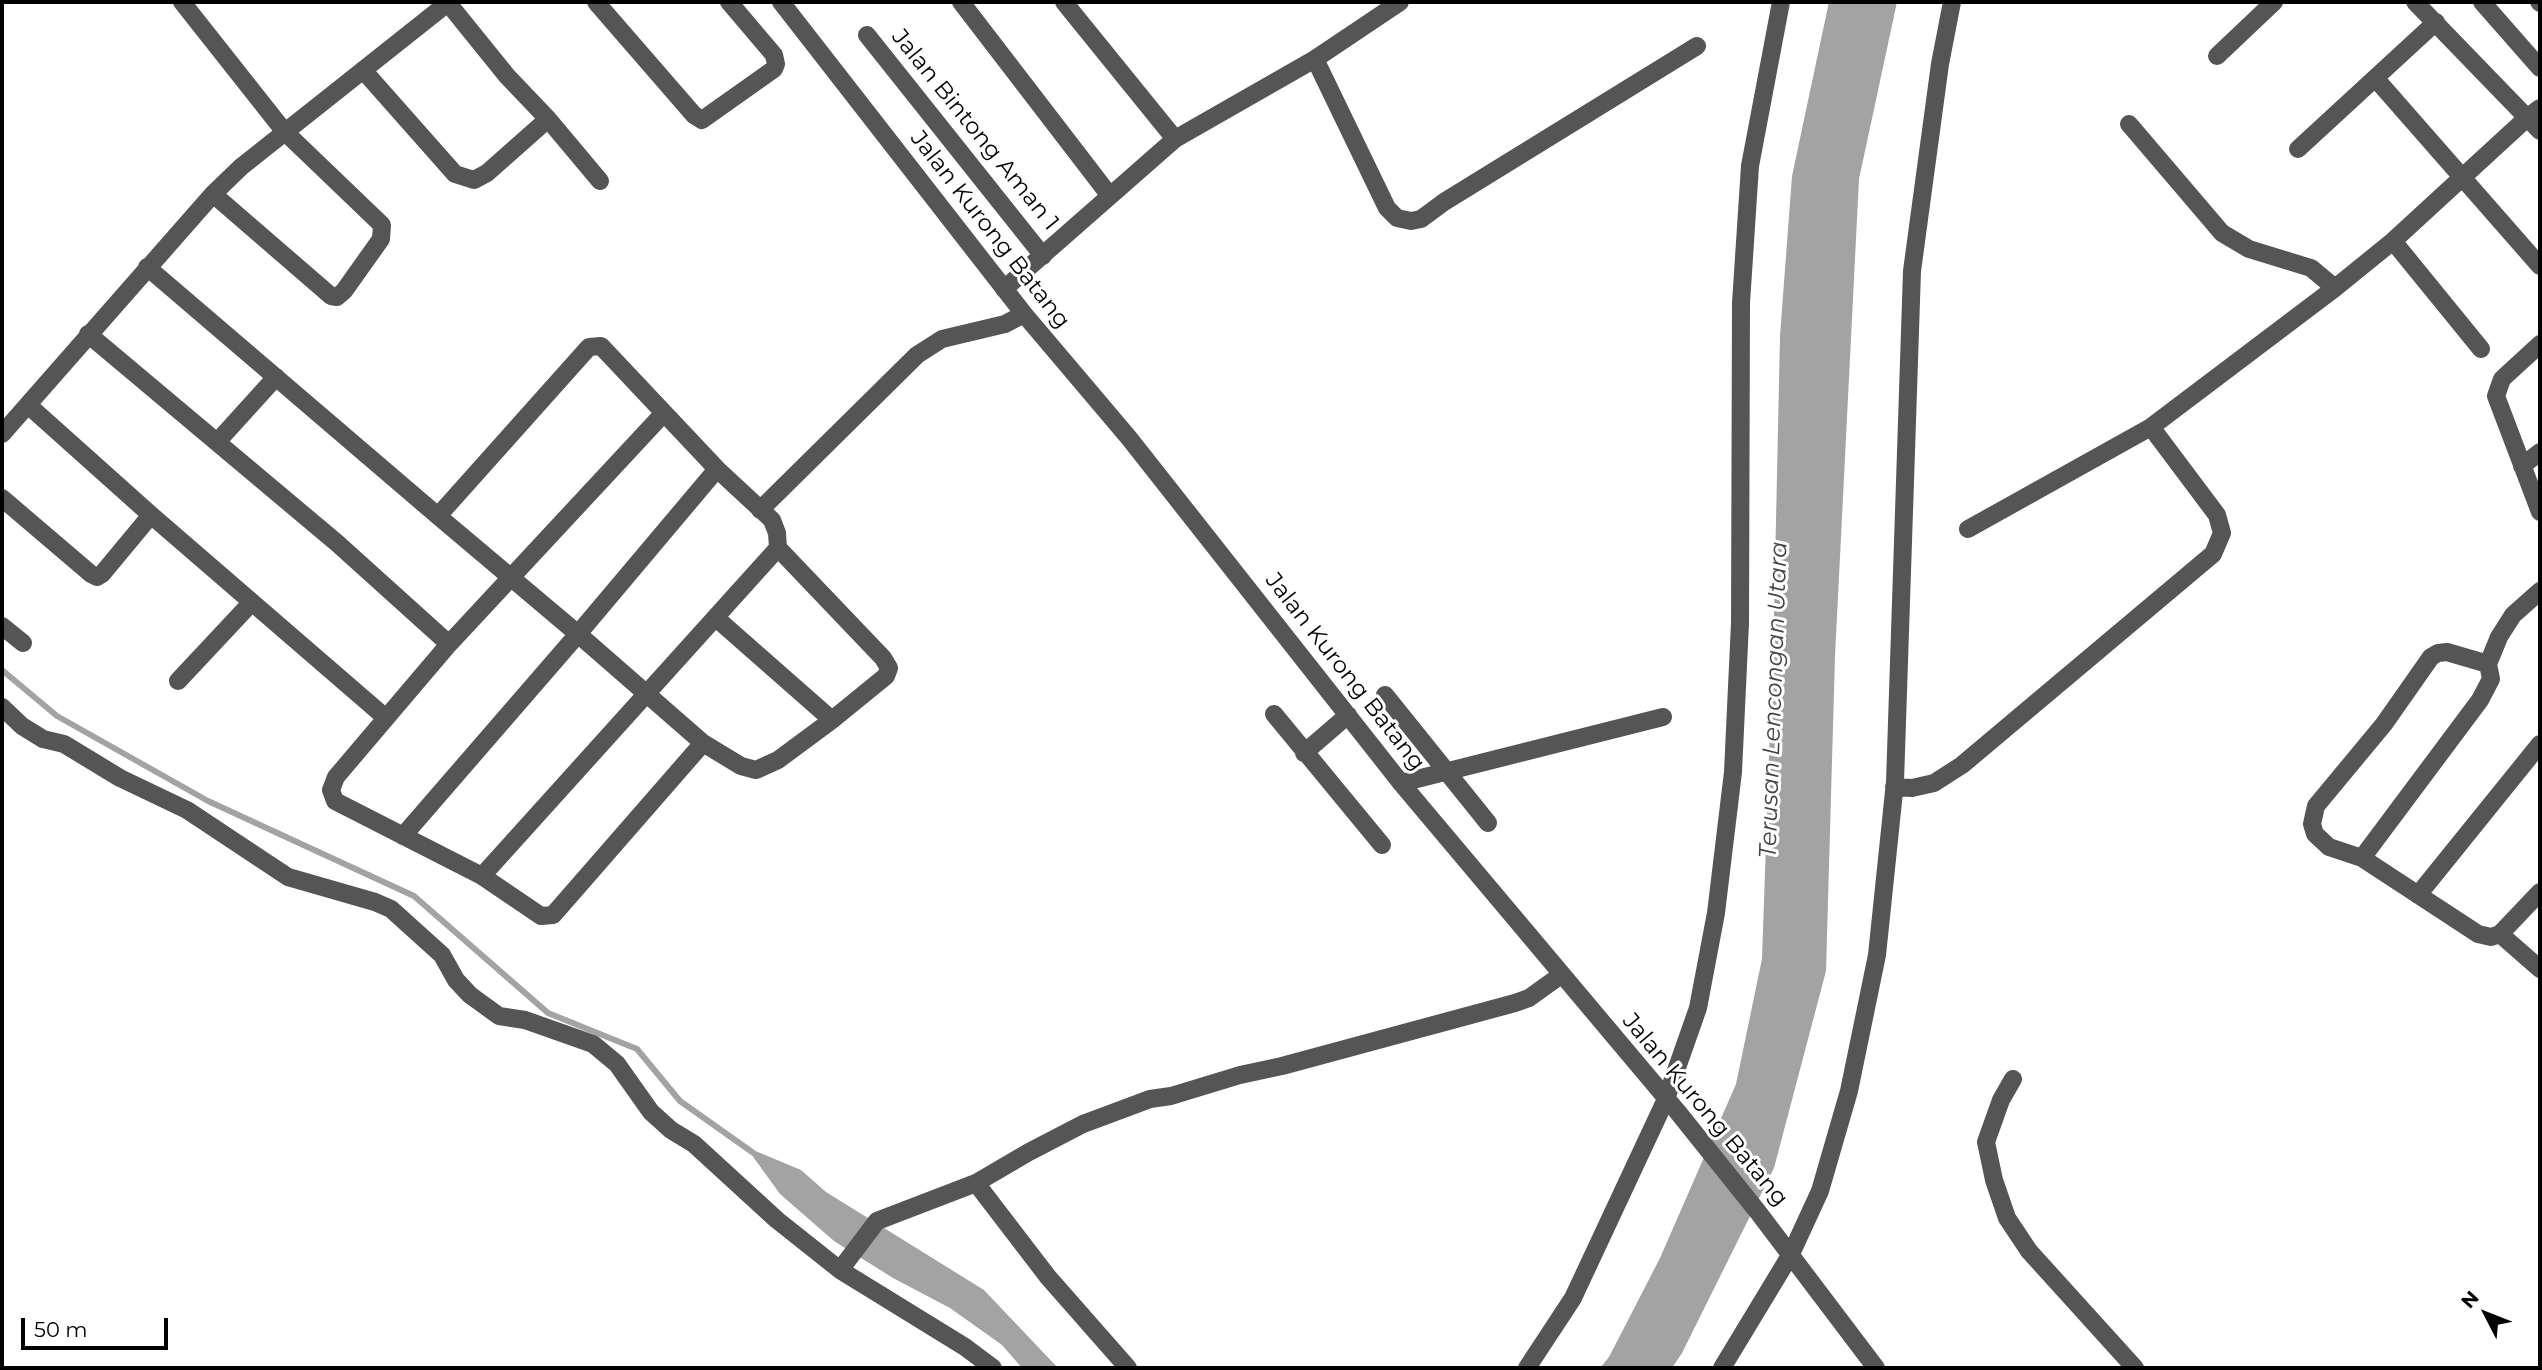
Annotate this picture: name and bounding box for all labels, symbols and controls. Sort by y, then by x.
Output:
street label: Jalan Bintong Aman 1 [885,24,1065,236]
street label: Jalan Kurong Batang [904,126,1076,334]
water label: Terusan Lencongan Utara [1754,541,1794,859]
street label: Jalan Kurong Batang [1259,568,1431,776]
street label: Jalan Kurong Batang [1616,1008,1794,1212]
north arrow [2451,1279,2521,1349]
text: N [2456,1286,2484,1313]
scale bar [24,1304,172,1348]
text: 50 m [34,1317,88,1342]

